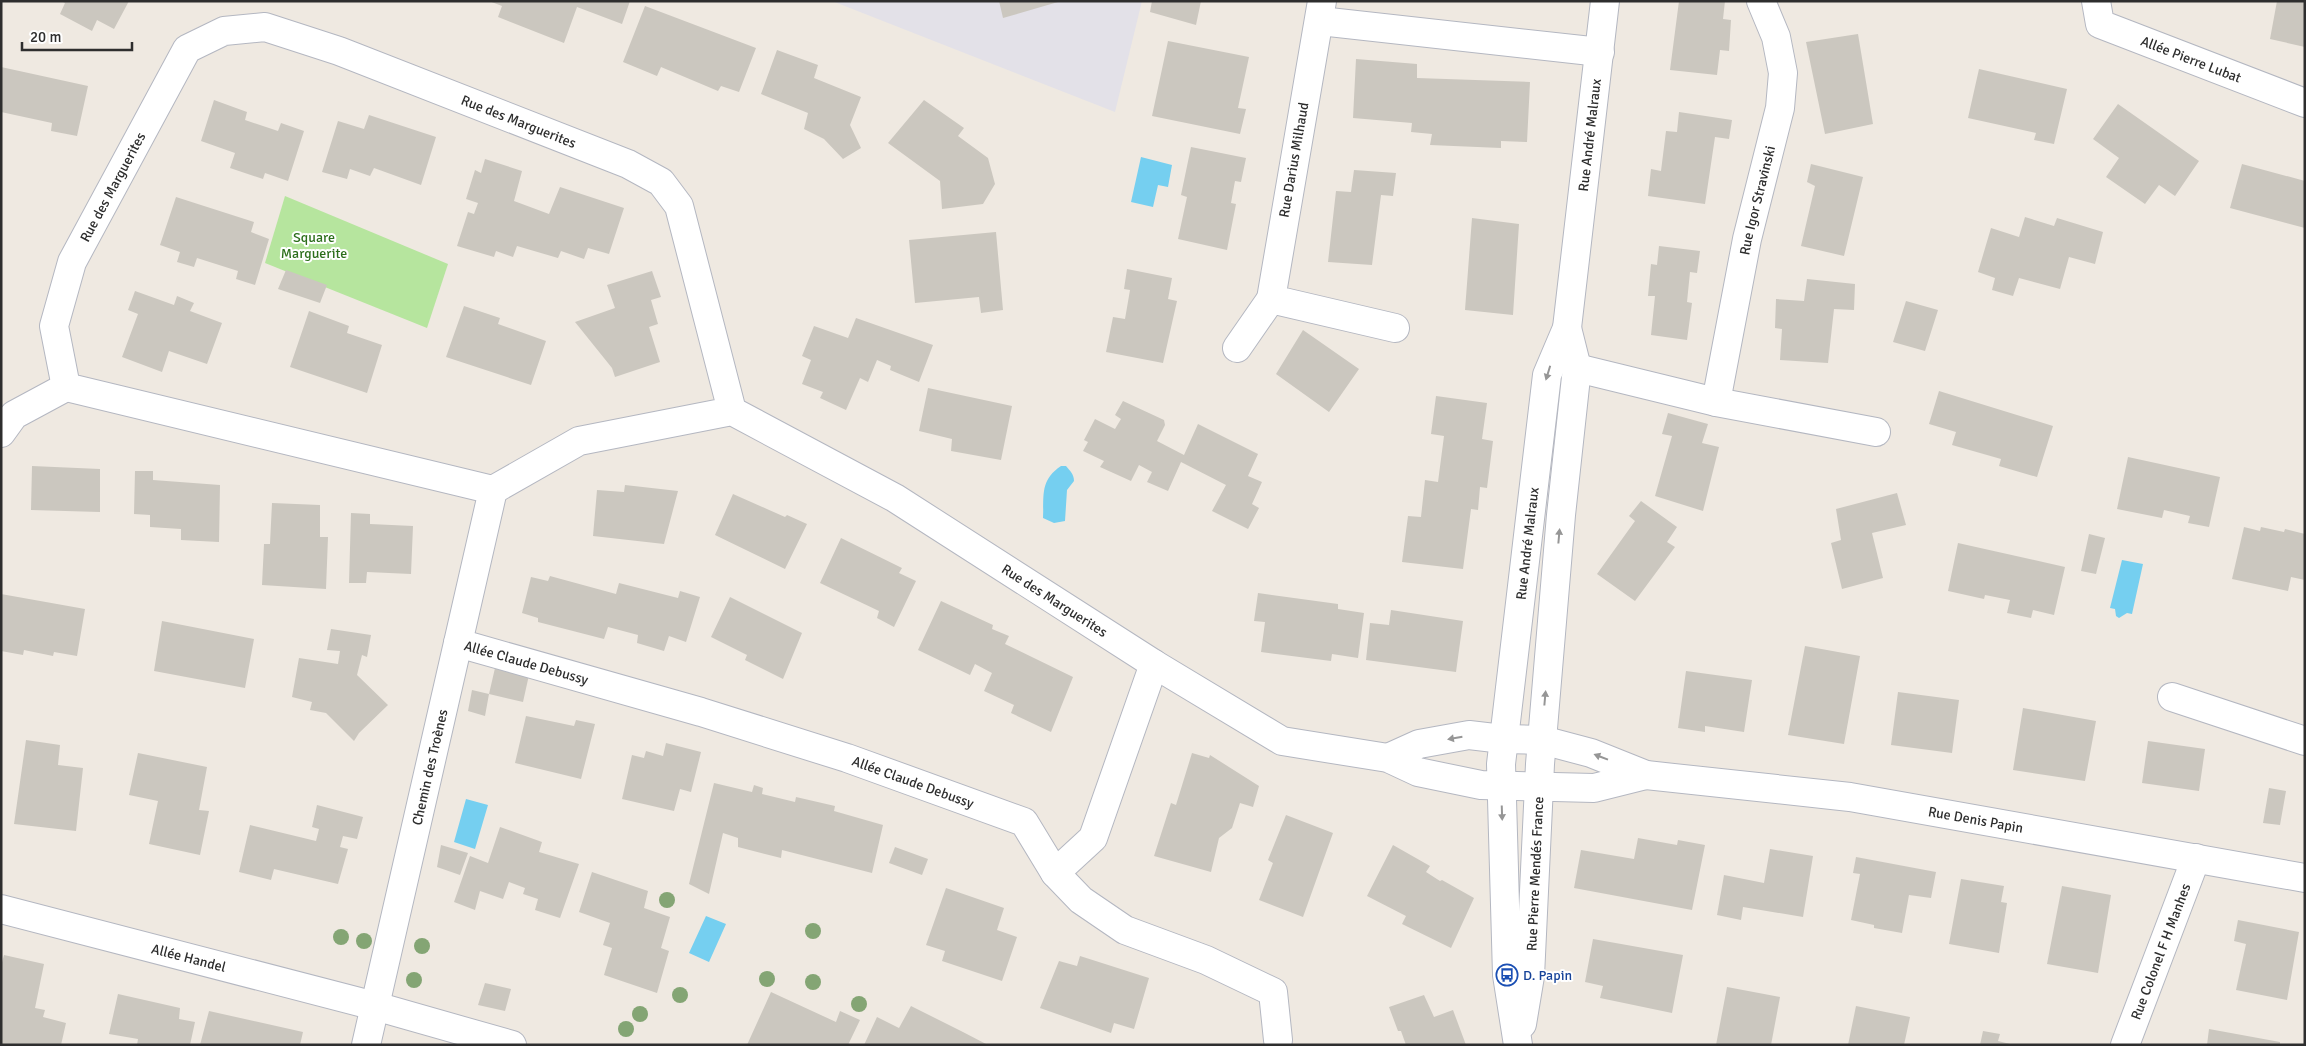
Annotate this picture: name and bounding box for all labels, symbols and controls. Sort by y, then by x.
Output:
scale bar [22,20,132,52]
text: 20 m [30,28,61,46]
street label: Allée Pierre Lubat [2138,32,2244,86]
street label: Rue André Malraux [1574,77,1604,192]
street label: Rue des Marguerites [459,91,579,151]
street label: Rue Darius Milhaud [1275,101,1313,219]
street label: Rue des Marguerites [76,129,149,245]
street label: Rue Igor Stravinski [1736,144,1779,256]
park label: Square Marguerite [281,229,347,262]
one-way arrow [1544,366,1552,381]
street label: Rue André Malraux [1512,486,1542,601]
one-way arrow [1556,528,1564,544]
street label: Rue des Marguerites [999,560,1111,640]
street label: Allée Claude Debussy [462,637,591,688]
one-way arrow [1542,690,1550,706]
street label: Chemin des Troènes [408,707,451,827]
one-way arrow [1446,734,1462,742]
street label: Allée Claude Debussy [850,752,977,812]
one-way arrow [1593,753,1608,761]
street label: Rue Pierre Mendés France [1523,796,1547,951]
street label: Rue Denis Papin [1927,803,2025,836]
one-way arrow [1498,805,1506,821]
street label: Rue Colonel F H Manhes [2127,881,2194,1022]
street label: Allée Handel [150,940,228,976]
bus stop icon: D. Papin [1495,963,1519,987]
place label: D. Papin [1523,967,1572,984]

